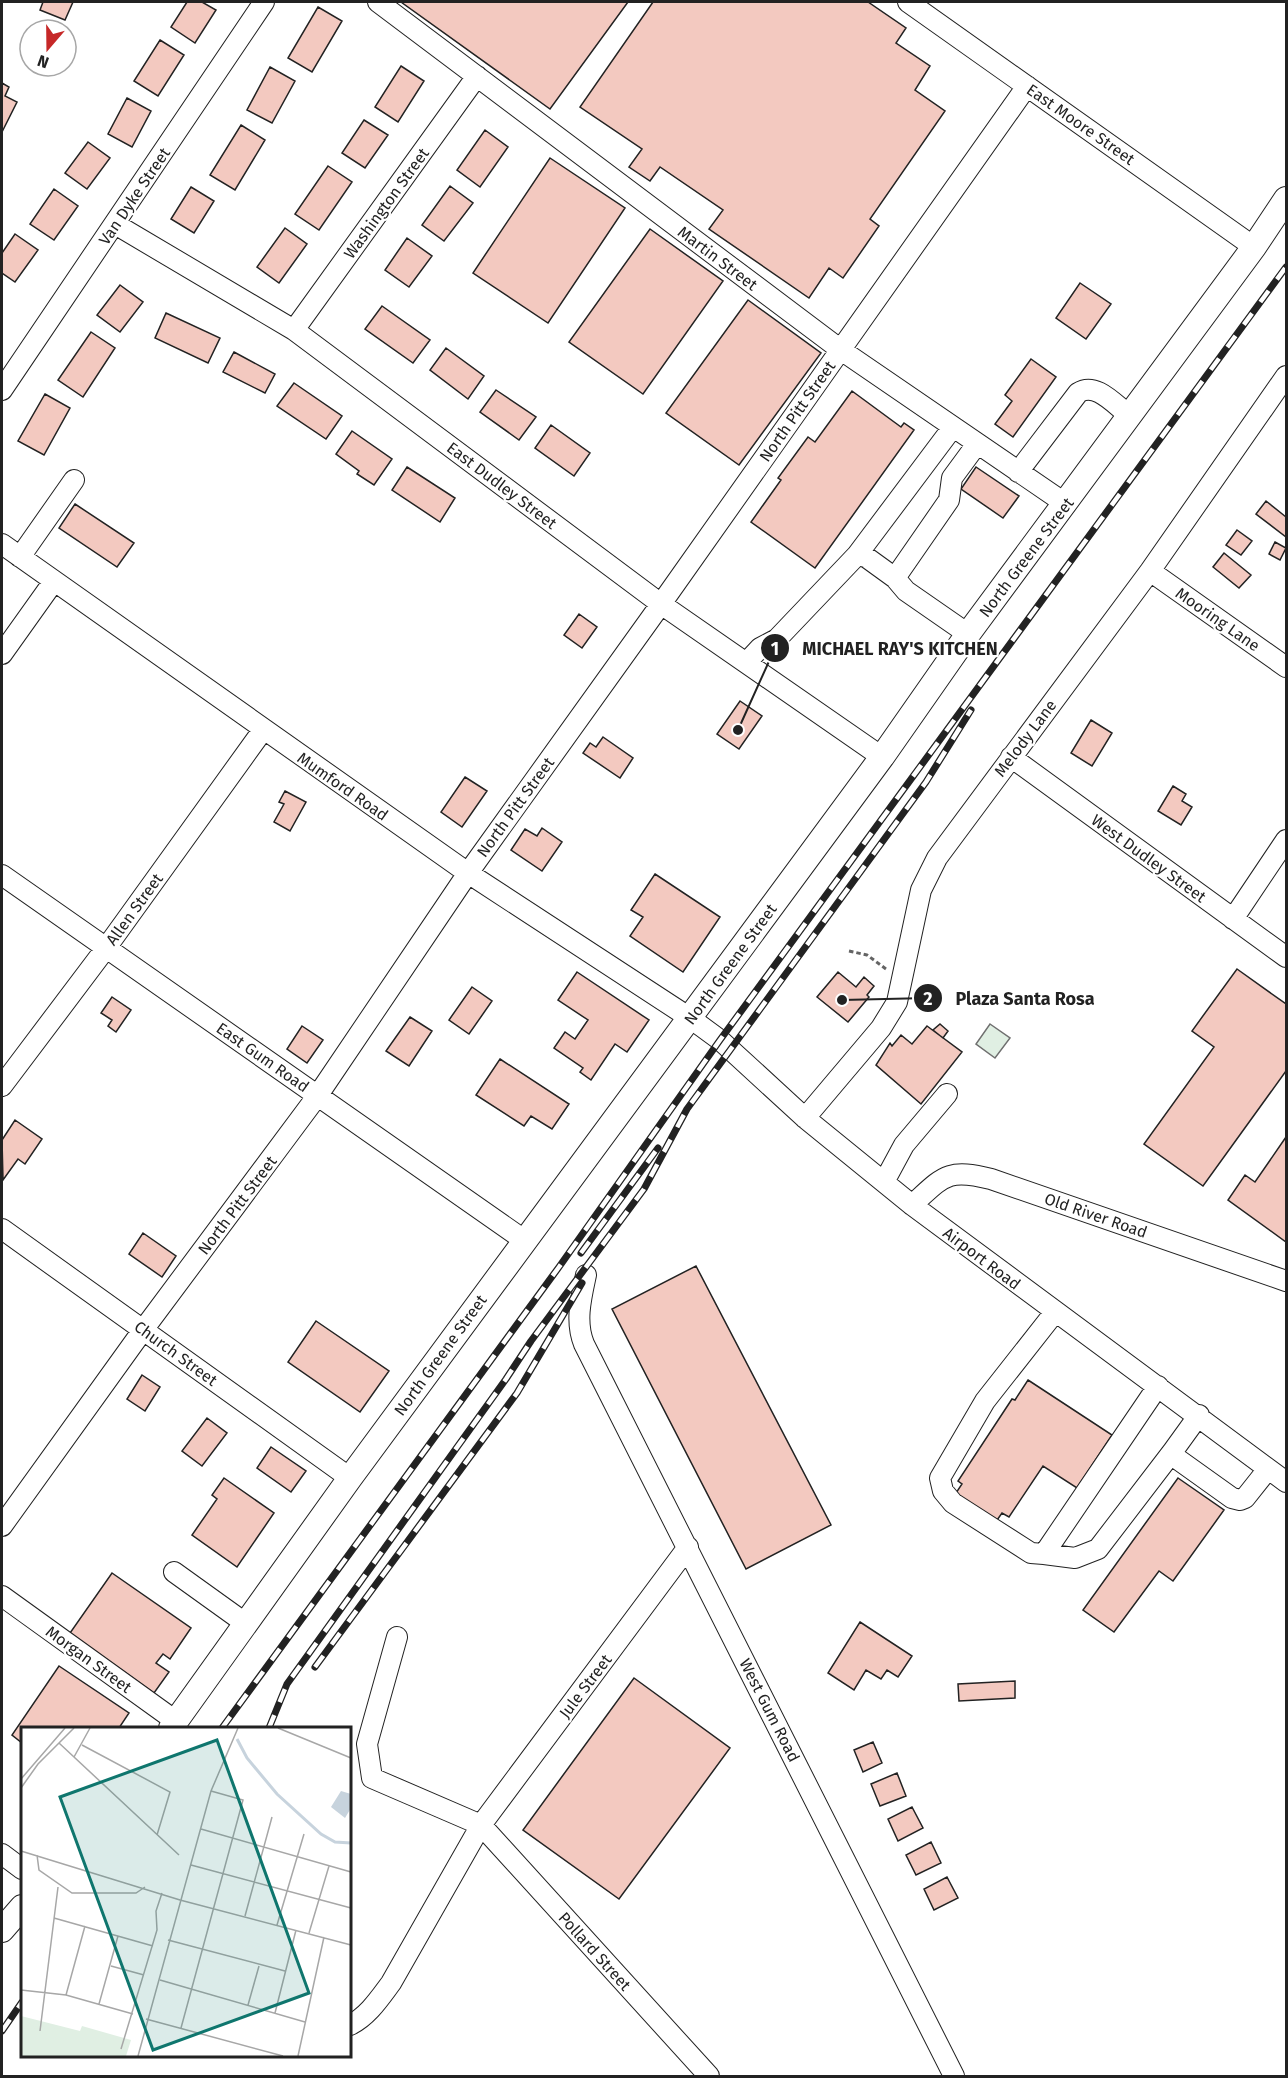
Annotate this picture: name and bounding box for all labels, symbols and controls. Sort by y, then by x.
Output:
north arrow [18,18,78,78]
text: N [35,51,51,72]
street label: East Moore Street [1023,80,1139,169]
street label: Van Dyke Street [95,144,174,249]
street label: Washington Street [340,144,433,262]
street label: Martin Street [674,222,761,295]
street label: North Pitt Street [756,357,839,465]
street label: East Dudley Street [443,438,560,533]
street label: North Greene Street [975,494,1078,621]
street label: Mooring Lane [1172,583,1263,655]
callout: MICHAEL RAY'S KITCHEN [760,630,1009,666]
text: 1 [771,638,779,660]
text: MICHAEL RAY'S KITCHEN [802,638,998,660]
street label: Melody Lane [990,696,1060,781]
street label: Mumford Road [294,748,392,825]
street label: North Pitt Street [473,753,558,861]
street label: West Dudley Street [1088,810,1210,907]
street label: Allen Street [102,869,167,949]
street label: North Greene Street [680,900,781,1028]
callout: Plaza Santa Rosa [913,980,1106,1016]
text: 2 [923,988,933,1010]
text: Plaza Santa Rosa [956,988,1095,1010]
street label: East Gum Road [213,1018,313,1096]
street label: North Pitt Street [194,1152,281,1258]
street label: Old River Road [1042,1189,1150,1242]
street label: Airport Road [939,1223,1024,1294]
street label: North Greene Street [390,1291,491,1419]
street label: Church Street [131,1317,221,1390]
street label: Morgan Street [42,1622,136,1697]
street label: Jule Street [555,1650,616,1722]
street label: West Gum Road [735,1655,804,1765]
inset map [21,1727,351,2057]
street label: Pollard Street [554,1908,635,1995]

